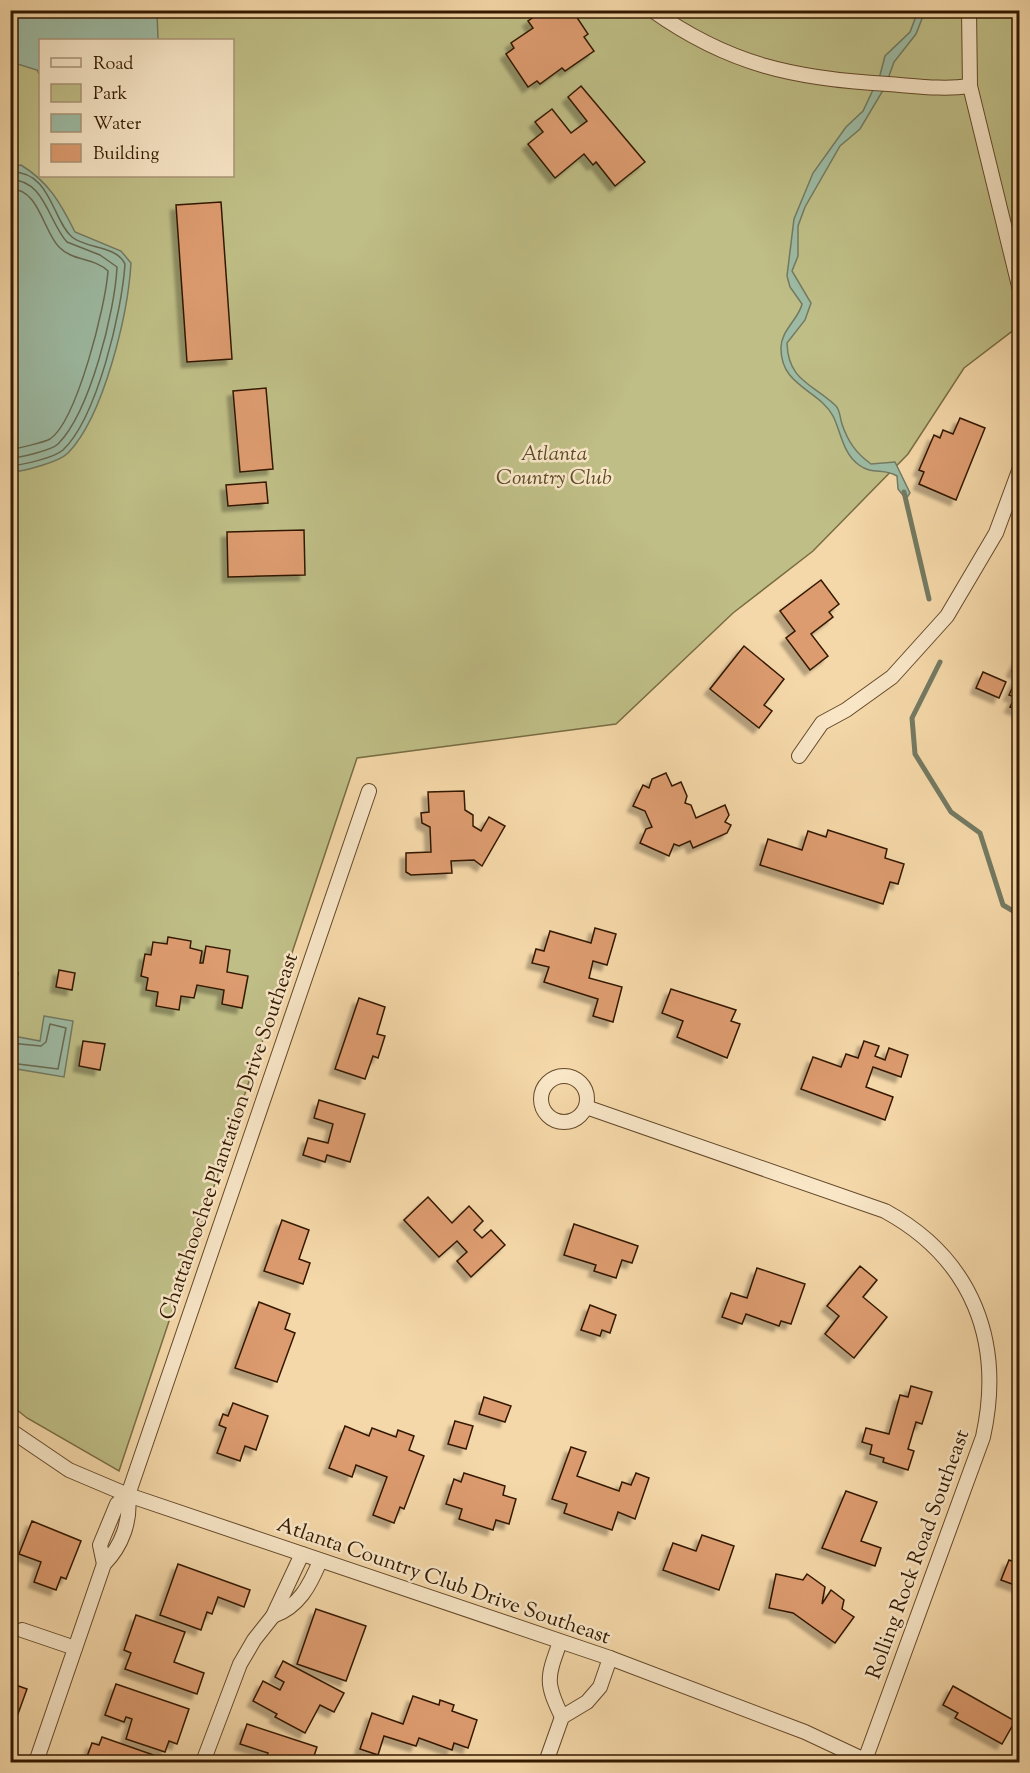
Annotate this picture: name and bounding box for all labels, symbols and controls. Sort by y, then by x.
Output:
legend [39,39,234,177]
text: Road [93,52,133,78]
text: Park [93,82,128,108]
text: Water [93,112,142,138]
text: Building [93,142,159,168]
park label: Atlanta Country Club [496,440,612,494]
street label: Chattahoochee Plantation Drive Southeast [153,949,307,1324]
street label: Rolling Rock Road Southeast [860,1426,978,1684]
street label: Atlanta Country Club Drive Southeast [273,1511,614,1653]

